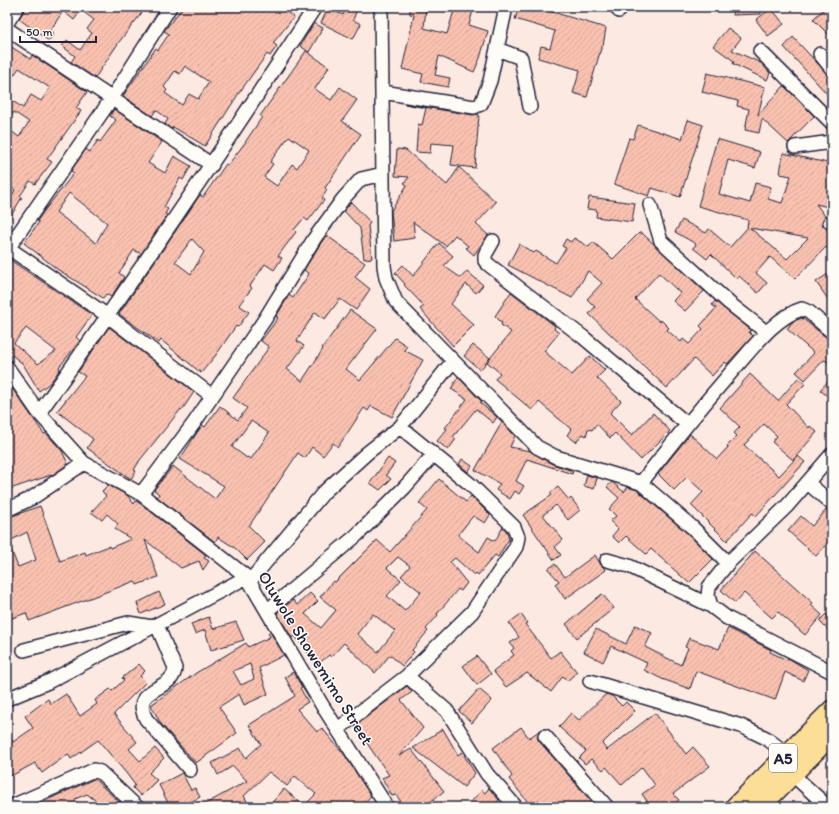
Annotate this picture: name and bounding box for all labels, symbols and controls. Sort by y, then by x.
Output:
scale bar [20,18,96,44]
text: 50 m [26,25,52,39]
street label: Oluwole Showemimo Street [254,567,378,749]
road number: A5 [769,744,797,772]

